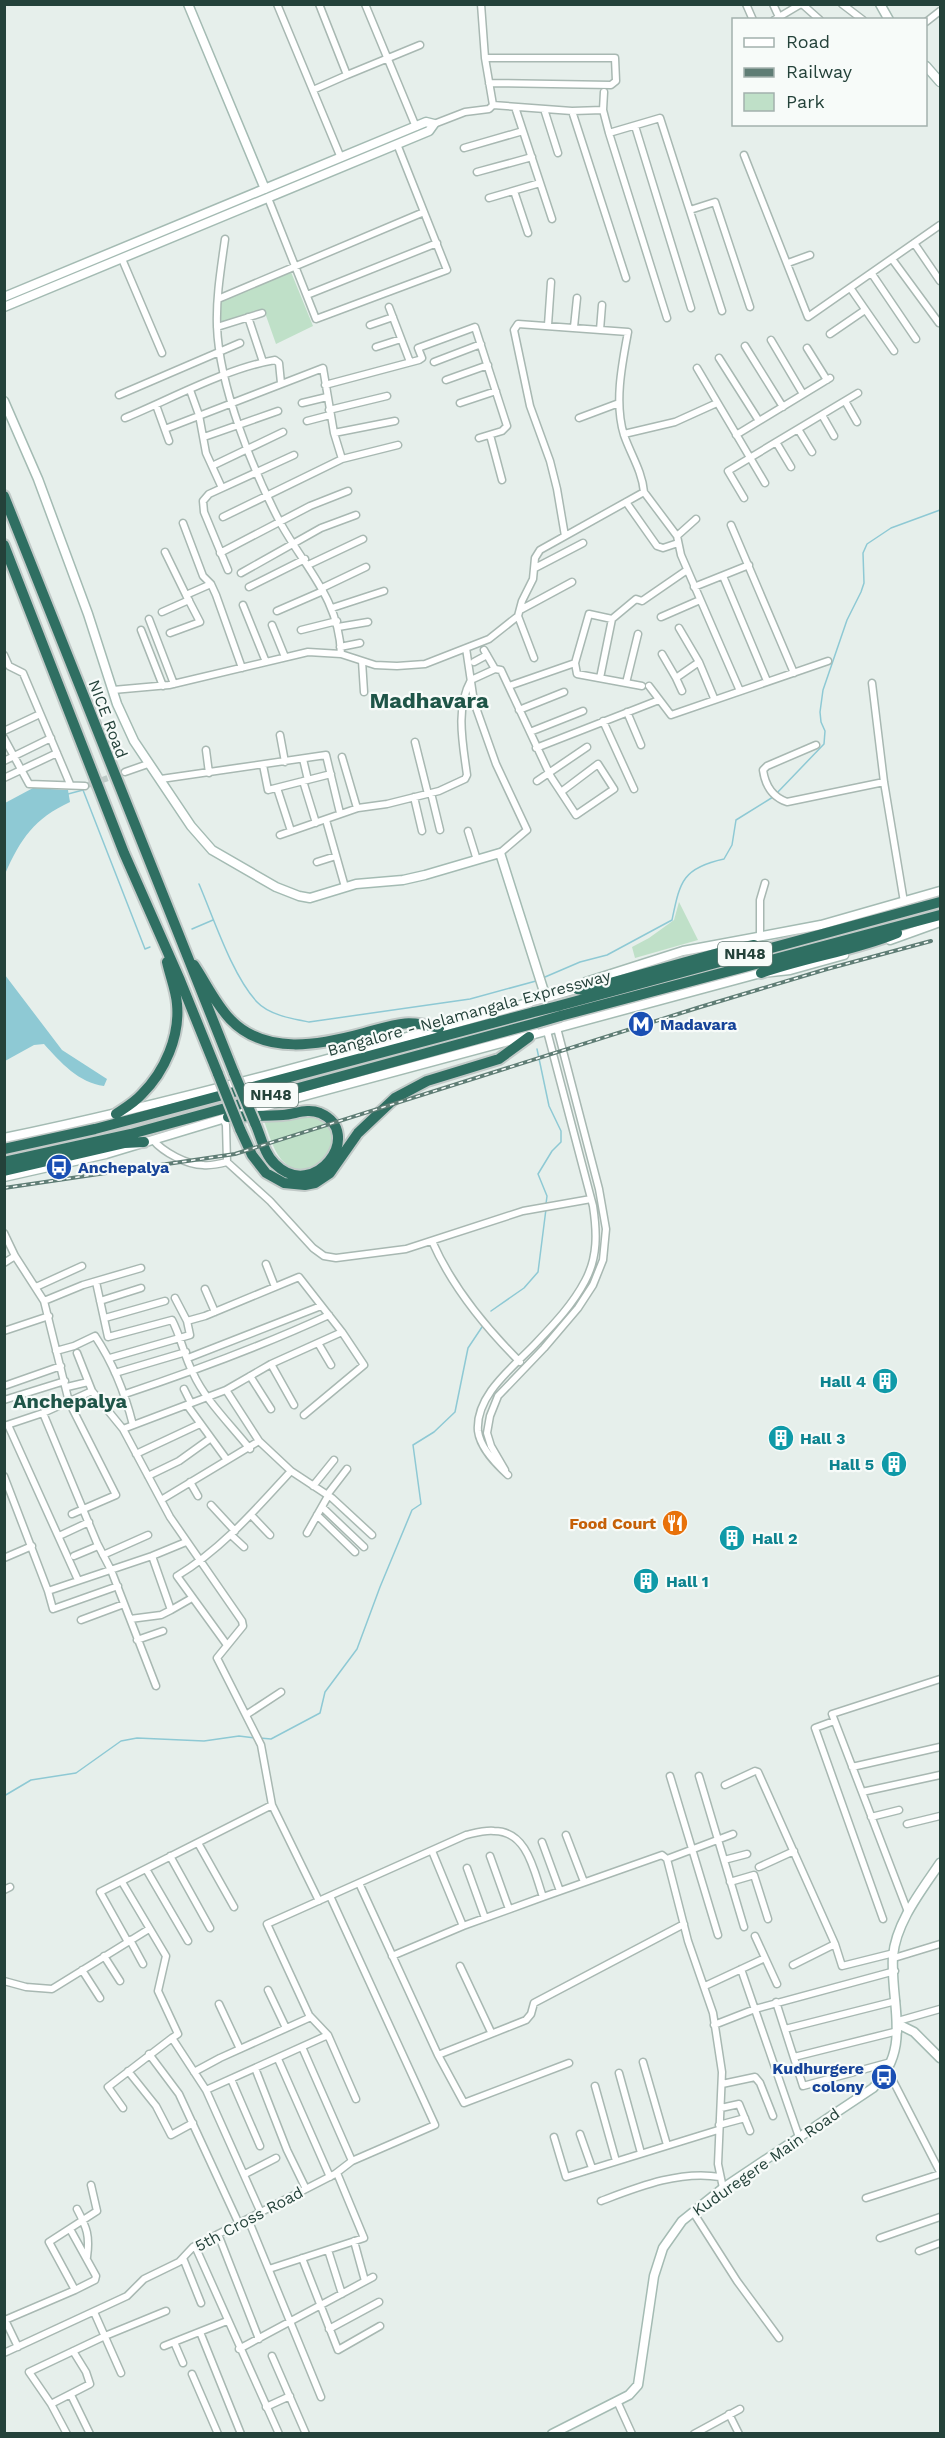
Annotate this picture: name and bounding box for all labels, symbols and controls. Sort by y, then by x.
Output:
legend [732,18,927,126]
text: Road [786,31,830,52]
text: Railway [786,61,853,82]
text: Park [786,91,825,112]
street label: NICE Road [84,677,132,761]
district label: Madhavara [369,688,489,713]
road number: NH48 [718,942,772,966]
street label: Bangalore - Nelamangala Expressway [325,966,613,1060]
metro station icon: Madavara [626,1009,656,1039]
place label: Madavara [660,1015,738,1034]
road number: NH48 [244,1083,298,1107]
bus stop icon: Anchepalya [44,1152,74,1182]
place label: Anchepalya [78,1158,170,1177]
building icon: Hall 4 [870,1366,900,1396]
place label: Hall 4 [820,1372,866,1391]
district label: Anchepalya [13,1389,127,1413]
building icon: Hall 3 [766,1423,796,1453]
place label: Hall 3 [800,1429,845,1448]
building icon: Hall 5 [879,1449,909,1479]
place label: Hall 5 [829,1455,874,1474]
restaurant icon: Food Court [660,1508,690,1538]
place label: Food Court [569,1514,656,1533]
building icon: Hall 2 [717,1523,747,1553]
place label: Hall 2 [752,1529,797,1548]
building icon: Hall 1 [631,1566,661,1596]
place label: Hall 1 [666,1572,709,1591]
place label: Kudhurgere colony [772,2059,865,2096]
bus stop icon: Kudhurgere colony [869,2062,899,2092]
street label: Kuduregere Main Road [689,2104,843,2220]
street label: 5th Cross Road [192,2183,306,2255]

